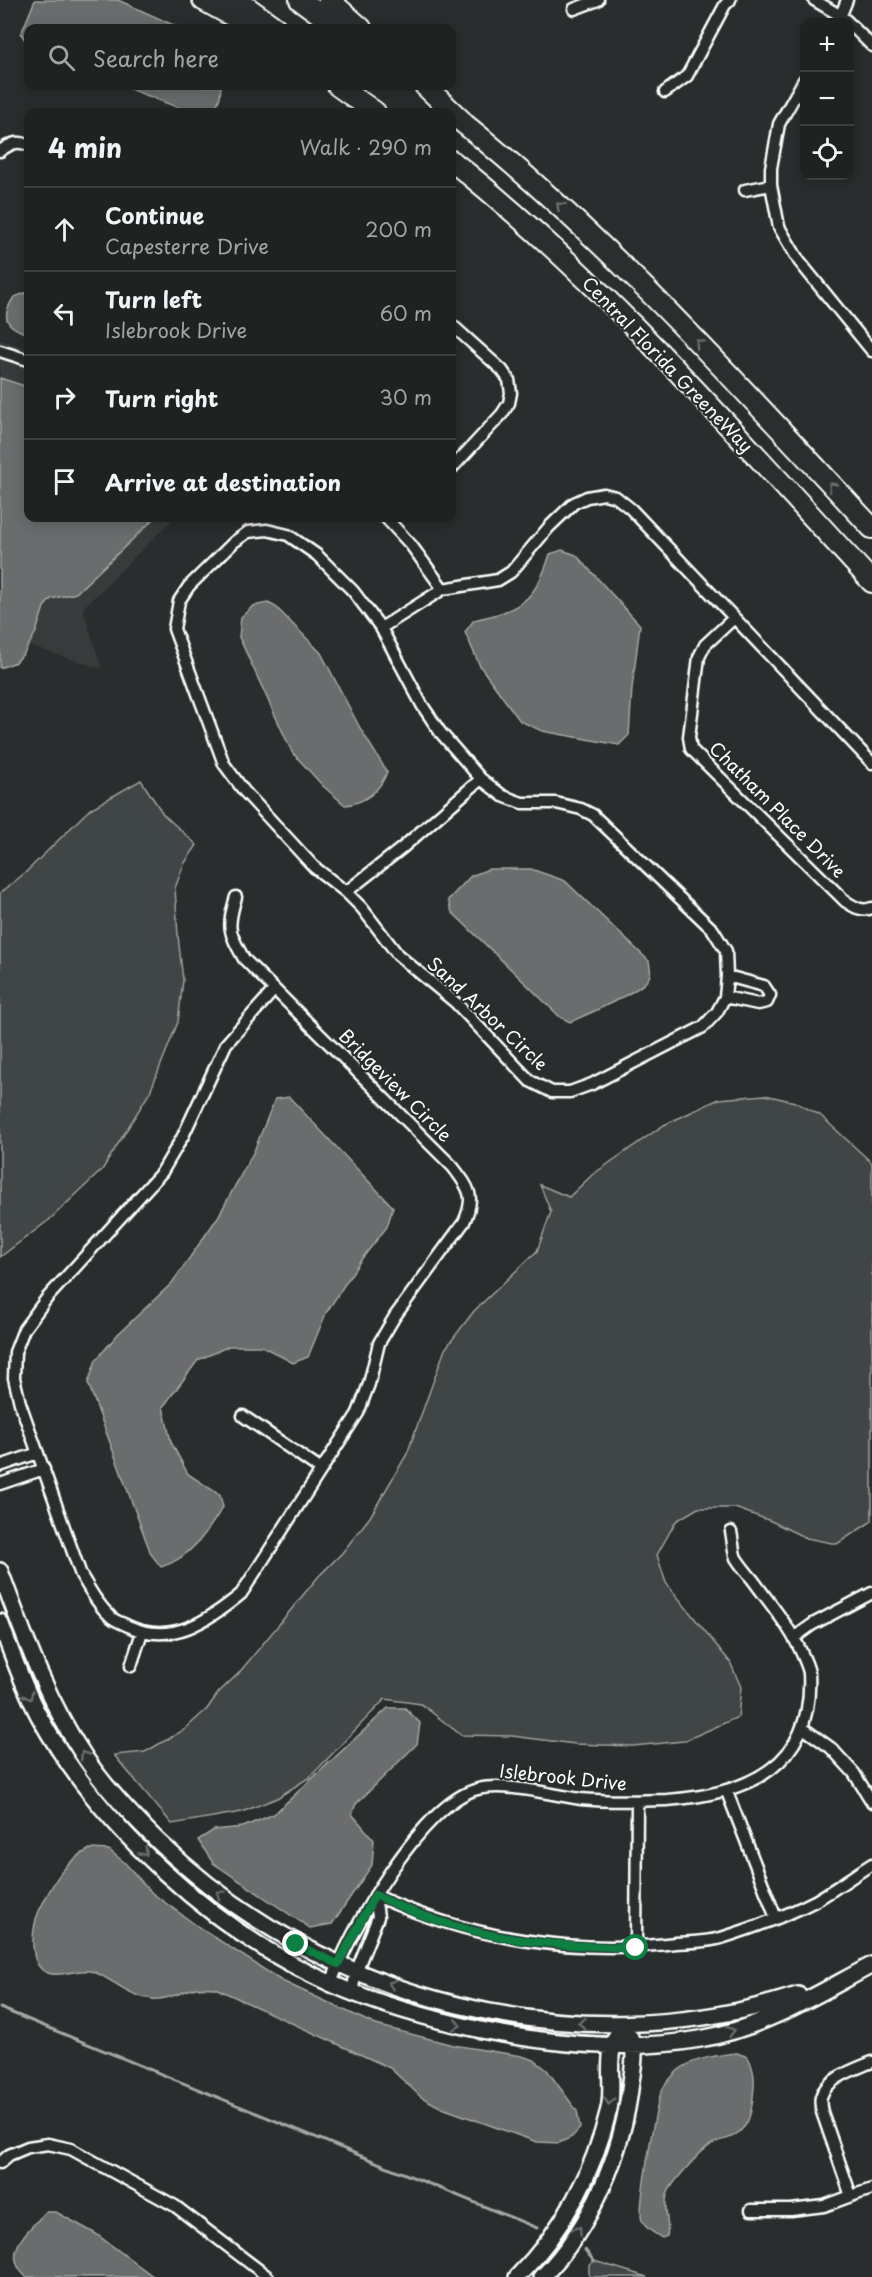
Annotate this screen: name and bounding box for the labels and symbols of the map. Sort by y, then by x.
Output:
one-way arrow [556,203,567,214]
street label: Central Florida GreeneWay [576,270,760,458]
one-way arrow [696,339,707,350]
one-way arrow [828,482,839,492]
street label: Chatham Place Drive [704,735,852,883]
street label: Sand Arbor Circle [422,950,554,1076]
street label: Bridgeview Circle [333,1022,459,1148]
one-way arrow [22,1690,33,1700]
one-way arrow [80,1751,91,1762]
street label: Islebrook Drive [498,1756,628,1797]
one-way arrow [136,1845,147,1856]
one-way arrow [215,1890,226,1901]
route end [282,1930,308,1956]
route start [622,1934,648,1960]
one-way arrow [387,1979,398,1992]
one-way arrow [452,2017,462,2030]
one-way arrow [577,2017,586,2030]
one-way arrow [725,2026,736,2038]
one-way arrow [603,2096,616,2105]
one-way arrow [571,2226,582,2237]

